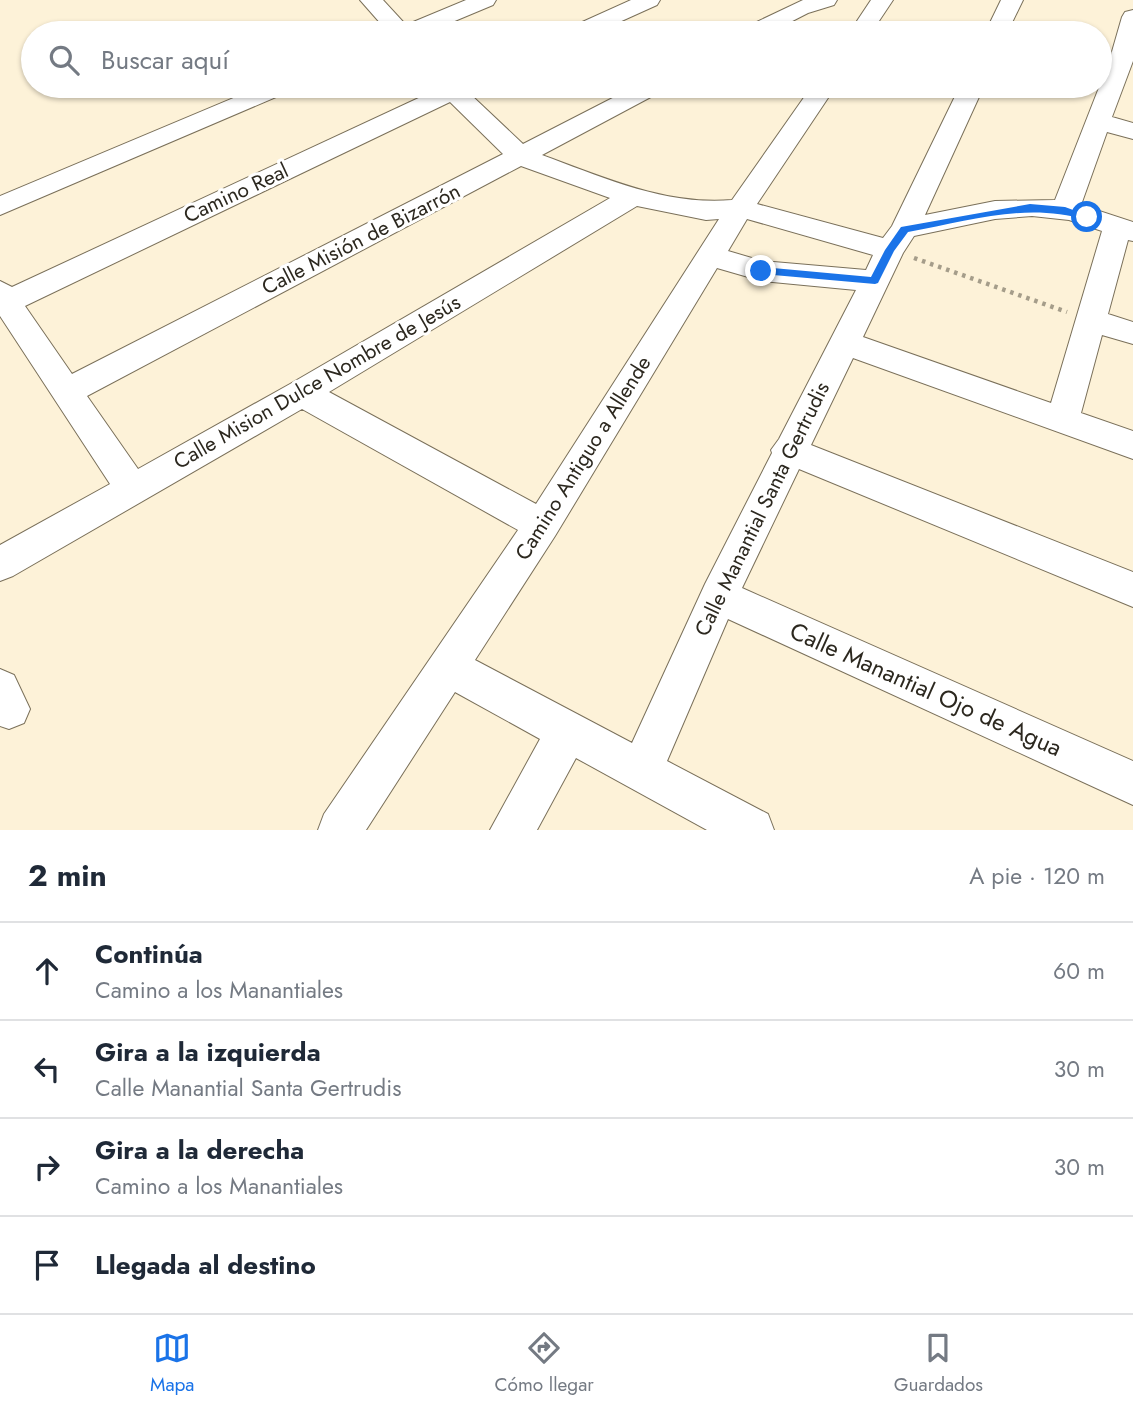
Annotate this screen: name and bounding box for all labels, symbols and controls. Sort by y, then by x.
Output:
search box [21,21,1112,98]
icon: search [45,41,83,79]
text: Buscar aquí [101,41,229,79]
street label: Camino Real [179,156,293,230]
street label: Calle Misión de Bizarrón [257,176,465,302]
route start [1071,201,1102,232]
route end [745,255,776,286]
street label: Calle Mision Dulce Nombre de Jesús [168,287,466,477]
street label: Camino Antiguo a Allende [508,350,658,566]
street label: Calle Manantial Santa Gertrudis [687,377,837,641]
street label: Calle Manantial Ojo de Agua [784,613,1068,765]
text: 2 min [28,854,107,897]
text: A pie · 120 m [969,859,1105,893]
text: Continúa [95,935,203,973]
icon: ahead [28,952,66,990]
text: 60 m [1053,954,1105,988]
text: Camino a los Manantiales [95,973,343,1007]
text: Gira a la izquierda [95,1033,321,1071]
icon: left [28,1050,66,1088]
text: 30 m [1054,1052,1105,1086]
text: Calle Manantial Santa Gertrudis [95,1071,401,1105]
text: Gira a la derecha [95,1131,304,1169]
icon: right [28,1148,66,1186]
text: 30 m [1054,1150,1105,1184]
text: Camino a los Manantiales [95,1169,343,1203]
icon: arrive [28,1246,66,1284]
text: Llegada al destino [95,1246,316,1284]
tab: Mapa [150,1329,195,1398]
tab: Cómo llegar [495,1329,594,1398]
tab: Guardados [894,1329,983,1398]

